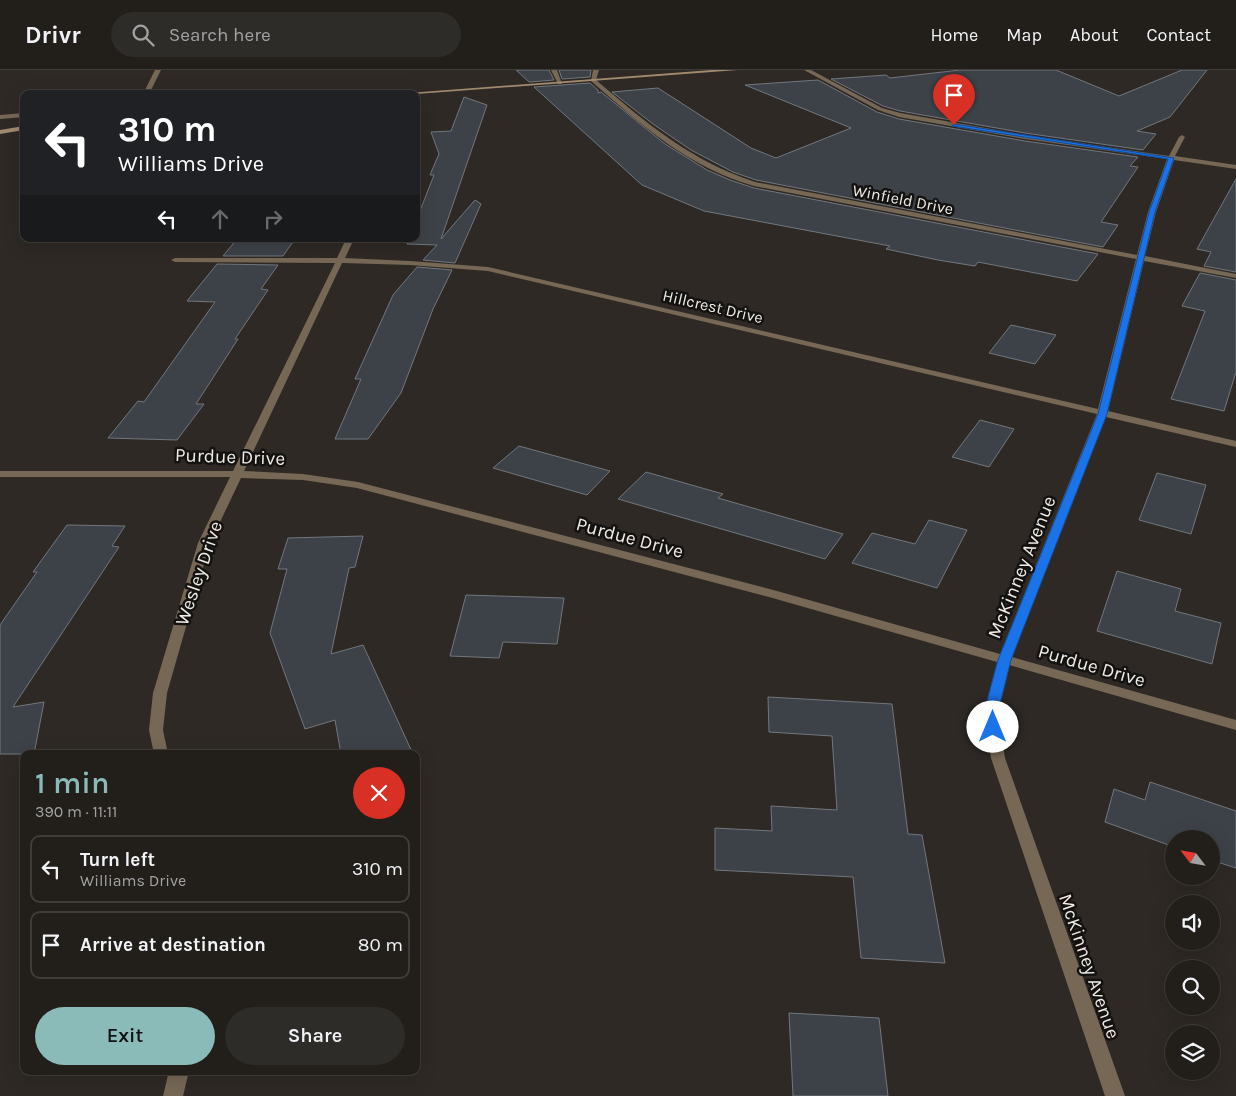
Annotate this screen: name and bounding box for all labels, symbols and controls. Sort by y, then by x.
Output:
search box [111,12,461,57]
text: Drivr [25,21,81,49]
icon: search [129,21,157,49]
text: Search here [169,24,271,46]
text: Home [930,24,978,46]
text: Map [1006,24,1042,46]
text: About [1070,24,1119,46]
text: Contact [1147,24,1211,46]
pin [933,74,975,125]
icon: arrive [940,81,968,109]
text: 310 m [118,109,216,150]
icon: left [35,110,100,175]
text: Williams Drive [118,151,264,177]
street label: Winfield Drive [851,180,955,219]
icon: left [153,205,181,233]
icon: ahead [206,205,234,233]
icon: right [259,205,287,233]
street label: Hillcrest Drive [661,286,765,327]
street label: Purdue Drive [174,444,285,470]
street label: McKinney Avenue [983,493,1061,642]
street label: Purdue Drive [574,513,686,563]
street label: Wesley Drive [171,518,227,628]
street label: Purdue Drive [1036,640,1148,692]
position arrow [966,700,1018,752]
text: 1 min [35,765,109,801]
button: close [353,767,405,819]
text: 390 m · 11:11 [35,802,117,821]
north arrow [1165,830,1220,885]
map controls [1165,830,1220,1080]
text: Turn left [80,849,155,871]
icon: left [37,855,65,883]
text: 310 m [352,858,403,880]
text: Williams Drive [80,871,186,890]
street label: McKinney Avenue [1054,891,1124,1042]
button: sound [1165,895,1220,950]
icon: arrive [37,931,65,959]
text: Arrive at destination [80,934,266,956]
text: 80 m [358,934,403,956]
button: search [1165,960,1220,1015]
button: Exit [35,1007,215,1065]
button: Share [225,1007,405,1065]
button: layers [1165,1025,1220,1080]

